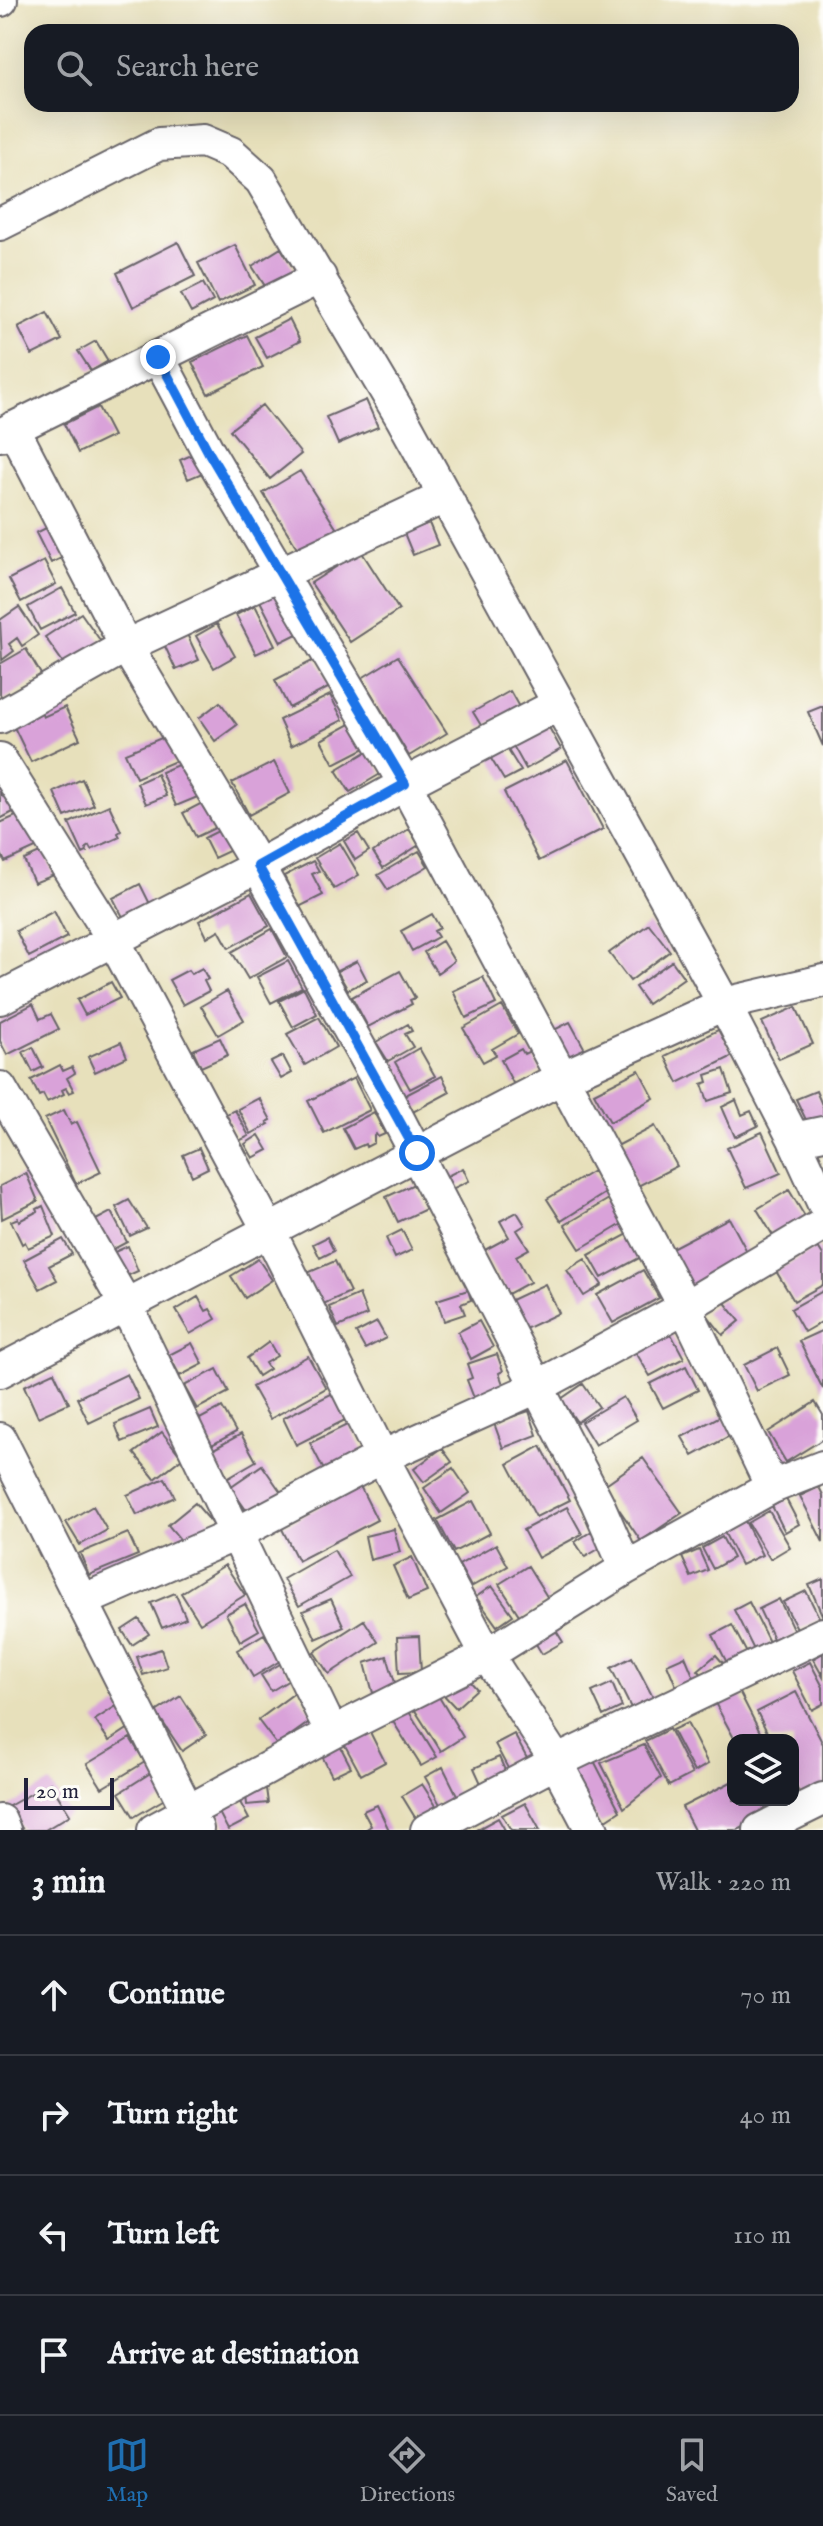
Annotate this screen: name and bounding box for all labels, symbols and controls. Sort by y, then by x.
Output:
search box [24,24,799,112]
icon: search [52,46,96,90]
text: Search here [116,49,259,87]
route end [140,339,176,375]
route start [399,1135,435,1171]
map controls [727,1734,799,1806]
button: layers [727,1734,799,1806]
scale bar [24,1774,114,1810]
text: 20 m [36,1778,79,1806]
text: 3 min [32,1861,106,1904]
text: Walk · 220 m [656,1866,791,1899]
icon: ahead [32,1973,76,2017]
text: Continue [108,1976,225,2014]
text: 70 m [740,1979,791,2012]
icon: right [32,2093,76,2137]
text: Turn right [108,2096,238,2134]
text: 40 m [740,2099,791,2132]
icon: left [32,2213,76,2257]
text: Turn left [108,2216,219,2254]
text: 110 m [733,2219,791,2252]
icon: arrive [32,2333,76,2377]
text: Arrive at destination [108,2336,359,2374]
tab: Map [105,2433,149,2509]
tab: Directions [360,2433,455,2509]
tab: Saved [666,2433,718,2509]

